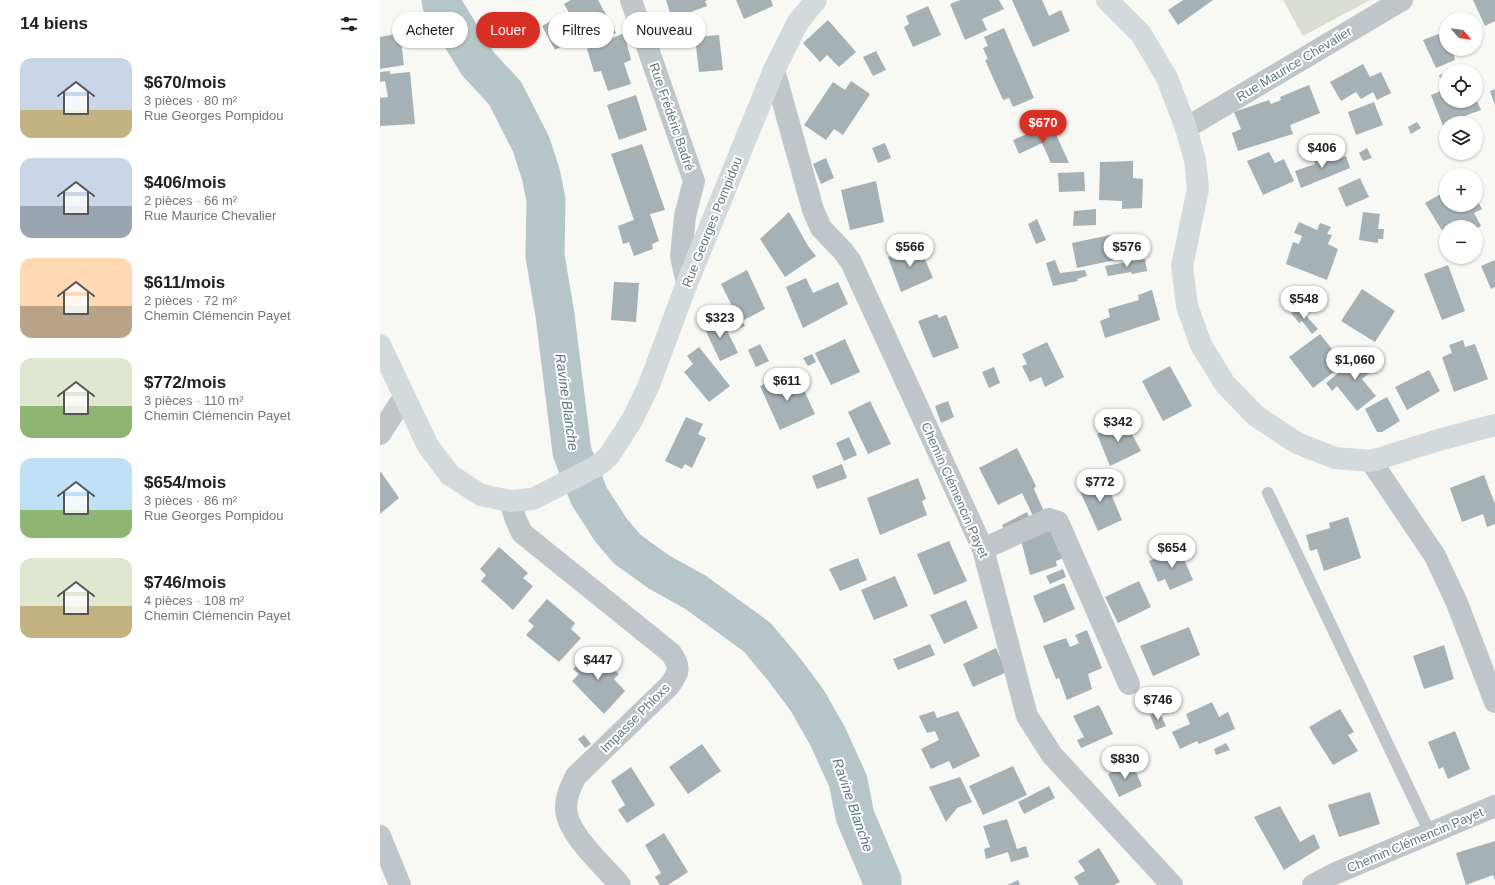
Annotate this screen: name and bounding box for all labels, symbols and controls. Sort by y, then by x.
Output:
chip: Acheter [392,12,468,48]
chip: Louer [476,12,540,48]
chip: Filtres [548,12,614,48]
chip: Nouveau [622,12,706,48]
north arrow [1439,12,1483,56]
map controls [1439,12,1483,264]
icon: filters [338,13,360,35]
text: 14 biens [20,14,88,33]
street label: Rue Maurice Chevalier [1233,23,1355,104]
street label: Rue Frédéric Badré [646,61,698,173]
button: locate [1439,64,1483,108]
text: $670/mois [144,73,226,92]
icon: home [52,74,100,122]
text: 3 pièces · 80 m² [144,93,237,108]
text: Rue Georges Pompidou [144,108,283,123]
pin: $670 [1019,110,1067,144]
text: $670 [1029,115,1057,130]
button: layers [1439,116,1483,160]
pin: $406 [1298,135,1346,169]
text: $406 [1308,140,1336,155]
street label: Rue Georges Pompidou [679,155,745,289]
button: + [1439,168,1483,212]
text: $406/mois [144,173,226,192]
icon: home [52,174,100,222]
text: 2 pièces · 66 m² [144,193,237,208]
text: Rue Maurice Chevalier [144,208,276,223]
button: − [1439,220,1483,264]
pin: $566 [886,234,934,268]
pin: $576 [1103,234,1151,268]
text: $566 [896,239,924,254]
text: $576 [1113,239,1141,254]
text: $611/mois [144,273,225,292]
icon: home [52,274,100,322]
pin: $548 [1280,286,1328,320]
text: $548 [1290,291,1318,306]
text: 2 pièces · 72 m² [144,293,237,308]
pin: $323 [696,305,744,339]
text: Chemin Clémencin Payet [144,308,291,323]
text: $323 [706,310,734,325]
pin: $1,060 [1322,347,1388,381]
water label: Ravine Blanche [552,352,582,452]
text: $1,060 [1335,352,1375,367]
pin: $611 [763,368,811,402]
text: $772/mois [144,373,226,392]
text: $611 [773,373,801,388]
icon: home [52,374,100,422]
text: 3 pièces · 110 m² [144,393,243,408]
text: Chemin Clémencin Payet [144,408,291,423]
pin: $342 [1094,409,1142,443]
text: $342 [1104,414,1132,429]
street label: Chemin Clémencin Payet [918,420,992,560]
pin: $772 [1076,469,1124,503]
text: $654/mois [144,473,226,492]
icon: home [52,474,100,522]
text: $772 [1086,474,1114,489]
text: 3 pièces · 86 m² [144,493,237,508]
text: Rue Georges Pompidou [144,508,283,523]
pin: $654 [1148,535,1196,569]
text: $654 [1158,540,1186,555]
text: $746/mois [144,573,226,592]
icon: home [52,574,100,622]
text: 4 pièces · 108 m² [144,593,244,608]
text: Chemin Clémencin Payet [144,608,291,623]
pin: $447 [574,647,622,681]
text: $447 [584,652,612,667]
street label: Impasse Phloxs [597,680,673,756]
pin: $746 [1134,687,1182,721]
text: $746 [1144,692,1172,707]
pin: $830 [1101,746,1149,780]
text: $830 [1111,751,1139,766]
water label: Ravine Blanche [829,756,877,854]
street label: Chemin Clémencin Payet [1345,804,1486,876]

